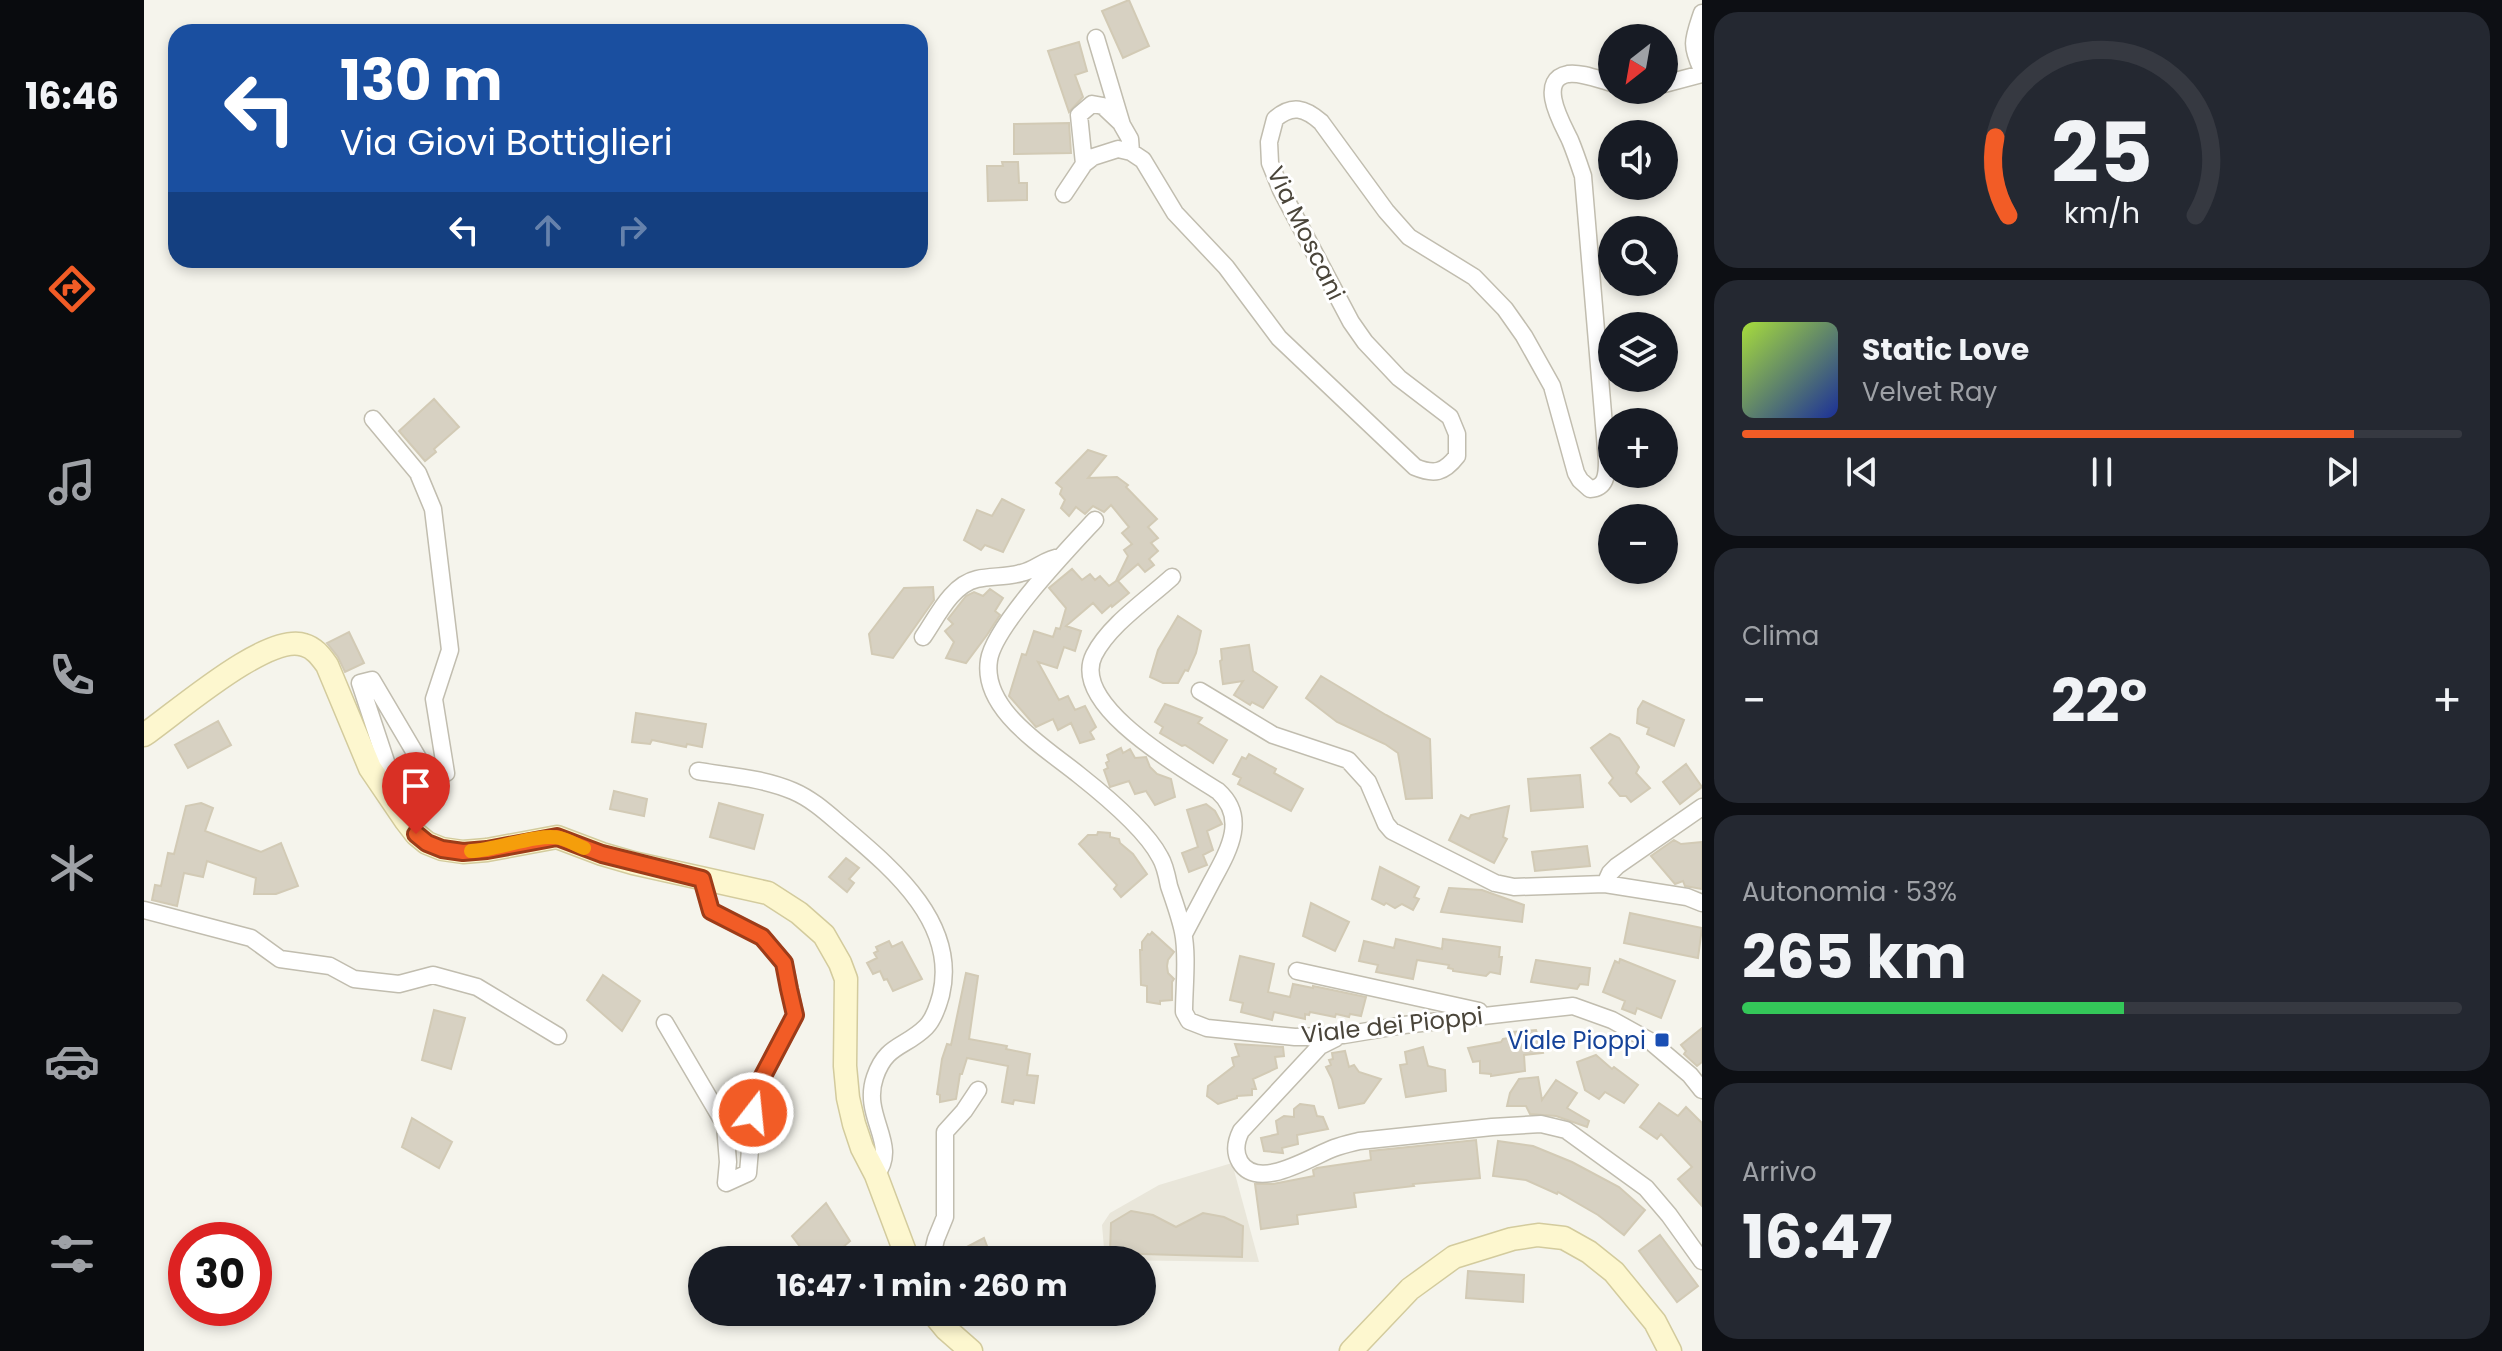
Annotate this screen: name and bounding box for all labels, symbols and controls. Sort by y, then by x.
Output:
north arrow [1598,24,1678,104]
map controls [1598,24,1678,584]
text: 130 m [340,41,503,120]
icon: left [208,56,312,160]
text: 16:46 [25,71,119,122]
text: 25 [2051,94,2153,210]
text: Via Giovi Bottiglieri [340,117,673,168]
button: sound [1598,120,1678,200]
street label: Via Moscani [1259,160,1353,306]
text: km/h [2064,193,2140,233]
icon: left [442,208,486,252]
icon: ahead [526,208,570,252]
icon: right [610,208,654,252]
button: search [1598,216,1678,296]
icon: directions [44,261,100,317]
button: layers [1598,312,1678,392]
text: Static Love [1862,328,2029,371]
text: Velvet Ray [1862,374,1997,410]
button: + [1598,408,1678,488]
icon: previous [1840,450,1884,494]
icon: pause [2080,450,2124,494]
icon: next [2320,450,2364,494]
icon: music [44,454,100,510]
button: − [1598,504,1678,584]
text: Clima [1742,618,1819,654]
icon: phone [44,647,100,703]
text: 22° [2051,659,2147,743]
text: − [1742,670,1766,731]
text: + [2432,670,2462,731]
pin [382,752,450,834]
icon: arrive [394,764,438,808]
icon: climate [44,840,100,896]
text: Autonomia · 53% [1742,874,1957,910]
text: 265 km [1742,915,1967,999]
street label: Viale dei Pioppi [1300,999,1484,1051]
place label: Viale Pioppi [1507,1024,1646,1057]
marker: Viale Pioppi [1653,1031,1671,1049]
icon: car [44,1033,100,1089]
position arrow [711,1071,795,1155]
text: Arrivo [1742,1154,1817,1190]
text: 16:47 [1742,1195,1893,1279]
speed limit sign: 30 [168,1222,272,1326]
icon: filters [44,1226,100,1282]
text: 16:47 · 1 min · 260 m [776,1264,1068,1307]

